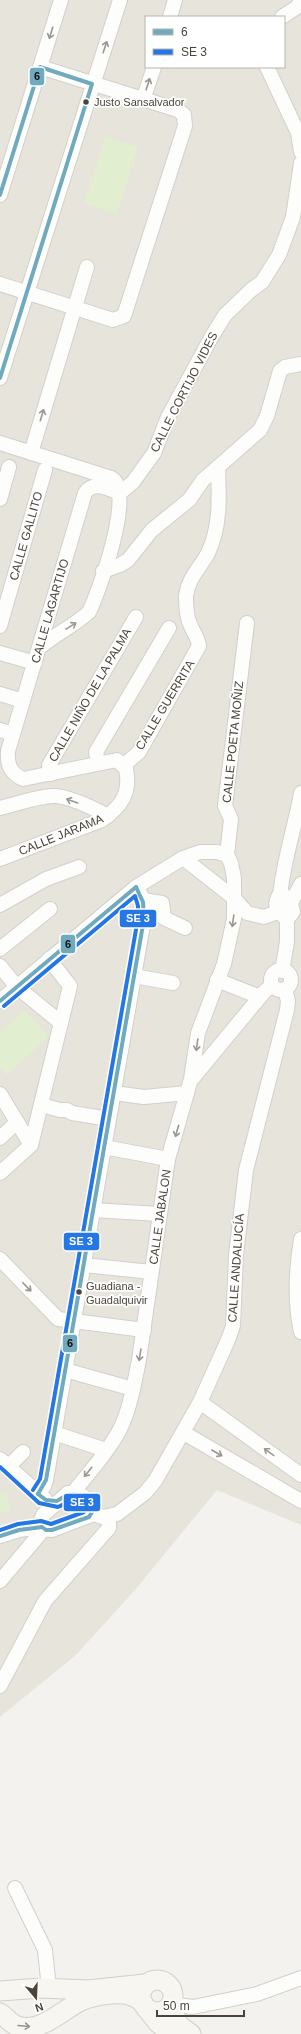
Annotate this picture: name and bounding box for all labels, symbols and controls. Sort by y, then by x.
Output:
legend [145,16,285,68]
text: 6 [181,25,188,39]
one-way arrow [47,27,54,40]
one-way arrow [101,41,109,53]
text: SE 3 [181,45,207,59]
line badge: 6 [29,67,45,86]
text: 6 [34,70,40,82]
one-way arrow [145,78,153,90]
place label: Justo Sansalvador [94,96,185,108]
marker: Justo Sansalvador [81,97,91,107]
street label: CALLE CORTIJO VIDES [148,330,220,454]
one-way arrow [39,409,46,422]
street label: CALLE GALLITO [7,490,45,582]
street label: CALLE LAGARTIJO [28,557,72,665]
one-way arrow [65,622,76,630]
street label: CALLE NIÑO DE LA PALMA [46,626,134,764]
street label: CALLE GUERRITA [133,657,197,753]
street label: CALLE POETA MOÑIZ [220,680,246,804]
one-way arrow [66,797,78,805]
street label: CALLE JARAMA [17,812,105,858]
line badge: SE 3 [119,909,157,928]
text: SE 3 [126,912,150,924]
one-way arrow [229,914,237,927]
line badge: 6 [60,934,76,954]
text: 6 [65,938,71,950]
one-way arrow [193,1038,201,1051]
one-way arrow [173,1124,180,1137]
street label: CALLE JABALON [146,1168,174,1266]
street label: CALLE ANDALUCÍA [224,1213,247,1323]
line badge: SE 3 [63,1232,100,1251]
text: SE 3 [69,1235,93,1247]
place label: Guadiana - Guadalquivir [86,1280,148,1306]
one-way arrow [22,1282,32,1292]
marker: Guadiana - Guadalquivir [74,1287,84,1297]
line badge: 6 [62,1334,78,1353]
text: 6 [67,1337,73,1349]
one-way arrow [136,1348,144,1361]
one-way arrow [264,1448,275,1456]
one-way arrow [211,1450,223,1458]
one-way arrow [84,1467,93,1478]
line badge: SE 3 [63,1493,101,1512]
text: SE 3 [70,1496,94,1508]
north arrow [16,1978,56,2018]
scale bar [157,1992,244,2018]
text: 50 m [163,1999,190,2013]
text: N [33,2000,45,2014]
one-way arrow [17,2023,30,2030]

